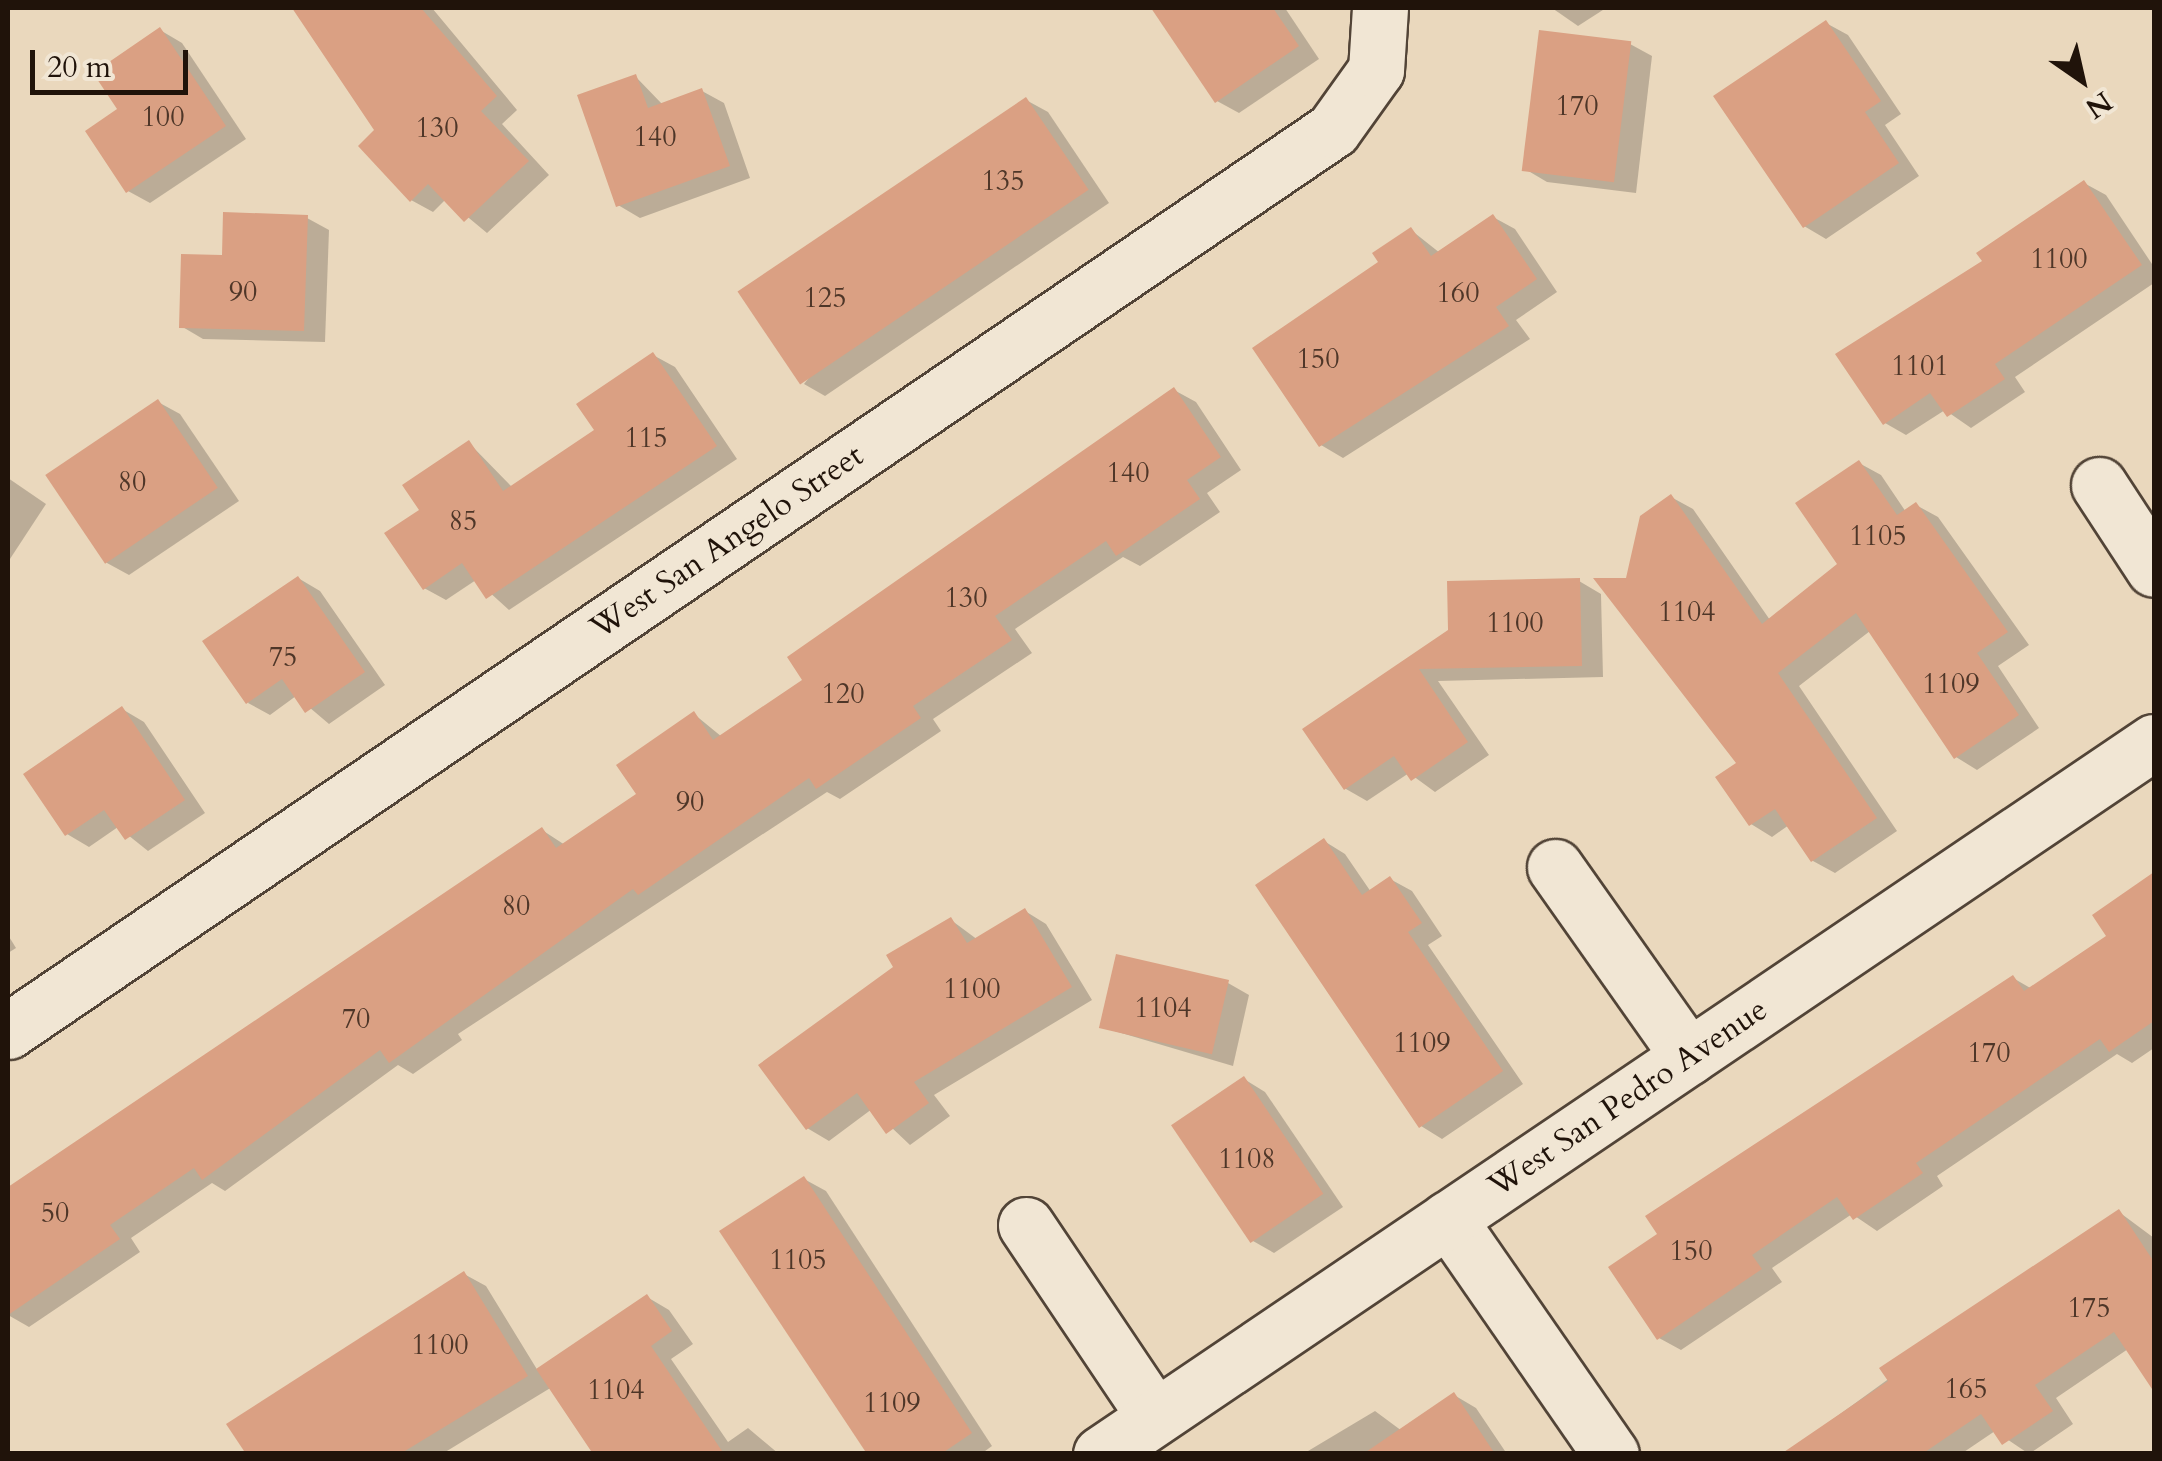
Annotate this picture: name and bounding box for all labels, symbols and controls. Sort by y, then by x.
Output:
scale bar [35,30,192,92]
north arrow [2032,30,2132,130]
text: 20 m [47,47,111,88]
text: N [2078,82,2119,127]
house number: 170 [1555,89,1599,123]
house number: 100 [141,100,185,134]
house number: 130 [415,111,459,145]
house number: 140 [633,120,677,154]
house number: 135 [981,164,1025,198]
house number: 1100 [2030,242,2088,276]
house number: 90 [229,275,257,309]
house number: 160 [1436,276,1480,310]
house number: 125 [803,281,847,315]
house number: 150 [1296,342,1340,376]
house number: 1101 [1891,349,1949,383]
house number: 115 [624,421,668,455]
street label: West San Angelo Street [583,437,871,647]
house number: 140 [1106,456,1150,490]
house number: 80 [118,465,146,499]
house number: 85 [449,504,477,538]
house number: 1105 [1849,519,1907,553]
house number: 130 [944,581,988,615]
house number: 1104 [1658,595,1716,629]
house number: 1100 [1486,606,1544,640]
house number: 75 [269,640,297,674]
house number: 1109 [1922,667,1980,701]
house number: 120 [821,677,865,711]
house number: 90 [676,785,704,819]
house number: 80 [502,889,530,923]
house number: 1100 [943,972,1001,1006]
street label: West San Pedro Avenue [1481,990,1775,1206]
house number: 1104 [1134,991,1192,1025]
house number: 70 [342,1002,370,1036]
house number: 1109 [1393,1026,1451,1060]
house number: 170 [1967,1036,2011,1070]
house number: 1108 [1218,1142,1276,1176]
house number: 50 [41,1196,69,1230]
house number: 150 [1669,1234,1713,1268]
house number: 1105 [769,1243,827,1277]
house number: 175 [2067,1291,2111,1325]
house number: 1100 [411,1328,469,1362]
house number: 165 [1944,1372,1988,1406]
house number: 1104 [587,1373,645,1407]
house number: 1109 [863,1386,921,1420]

